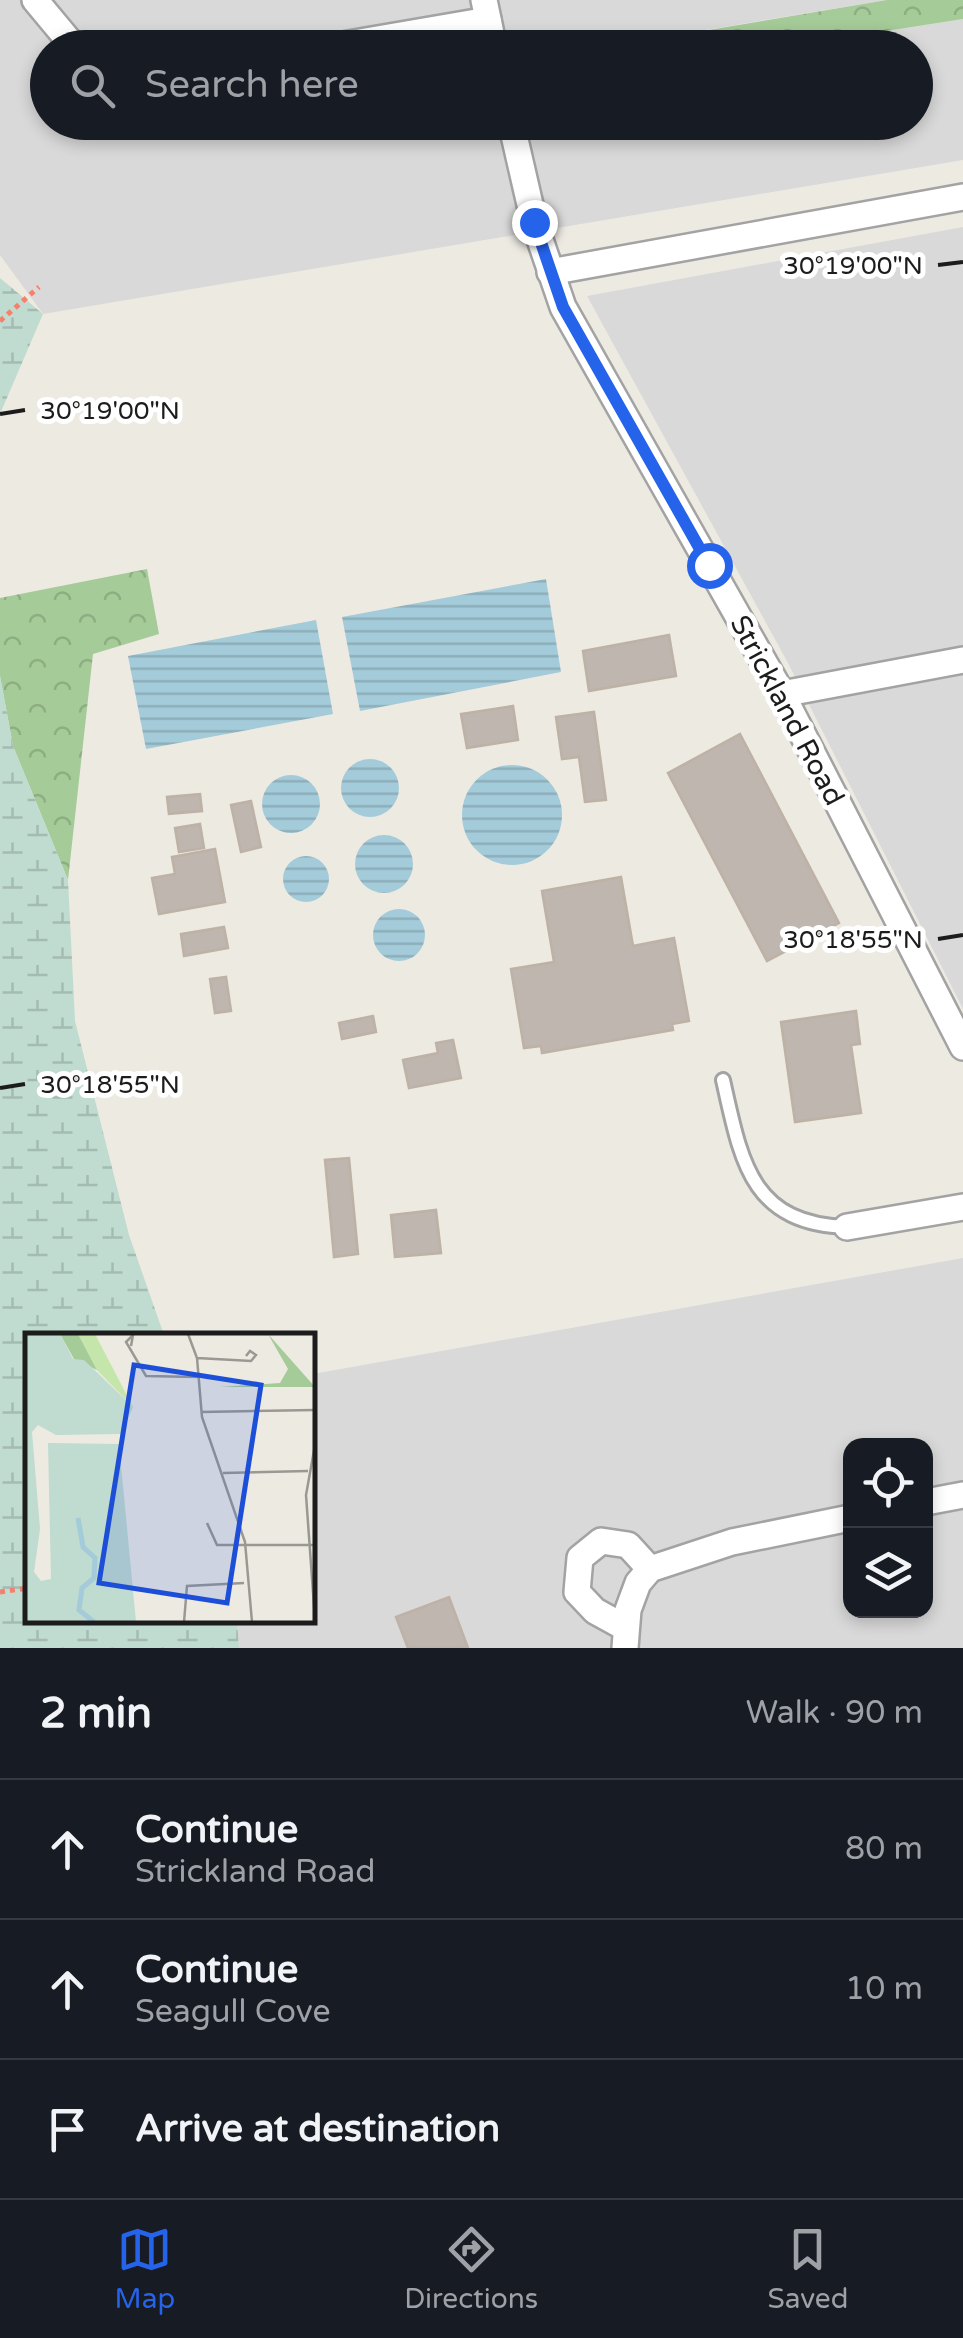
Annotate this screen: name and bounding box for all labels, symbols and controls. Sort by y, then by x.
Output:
search box [30,30,933,140]
icon: search [65,58,120,113]
text: Search here [145,62,359,108]
route end [512,200,558,246]
text: 30°19'00"N [783,251,923,281]
text: 30°19'00"N [40,396,180,426]
route start [687,543,733,589]
street label: Strickland Road [723,610,851,811]
text: 30°18'55"N [783,925,923,955]
text: 30°18'55"N [40,1070,180,1100]
inset map [25,1333,315,1623]
map controls [843,1438,933,1618]
button: locate [843,1438,933,1528]
button: layers [843,1528,933,1618]
text: 2 min [40,1688,152,1739]
text: Walk · 90 m [746,1694,923,1732]
text: Continue [135,1807,298,1853]
icon: ahead [40,1822,95,1877]
text: 80 m [845,1830,923,1868]
text: Strickland Road [135,1853,375,1891]
text: Continue [135,1947,298,1993]
icon: ahead [40,1962,95,2017]
text: 10 m [845,1970,923,2008]
text: Seagull Cove [135,1993,331,2031]
icon: arrive [40,2102,95,2157]
text: Arrive at destination [135,2106,500,2152]
tab: Map [115,2222,175,2316]
tab: Directions [404,2222,538,2316]
tab: Saved [767,2222,848,2316]

